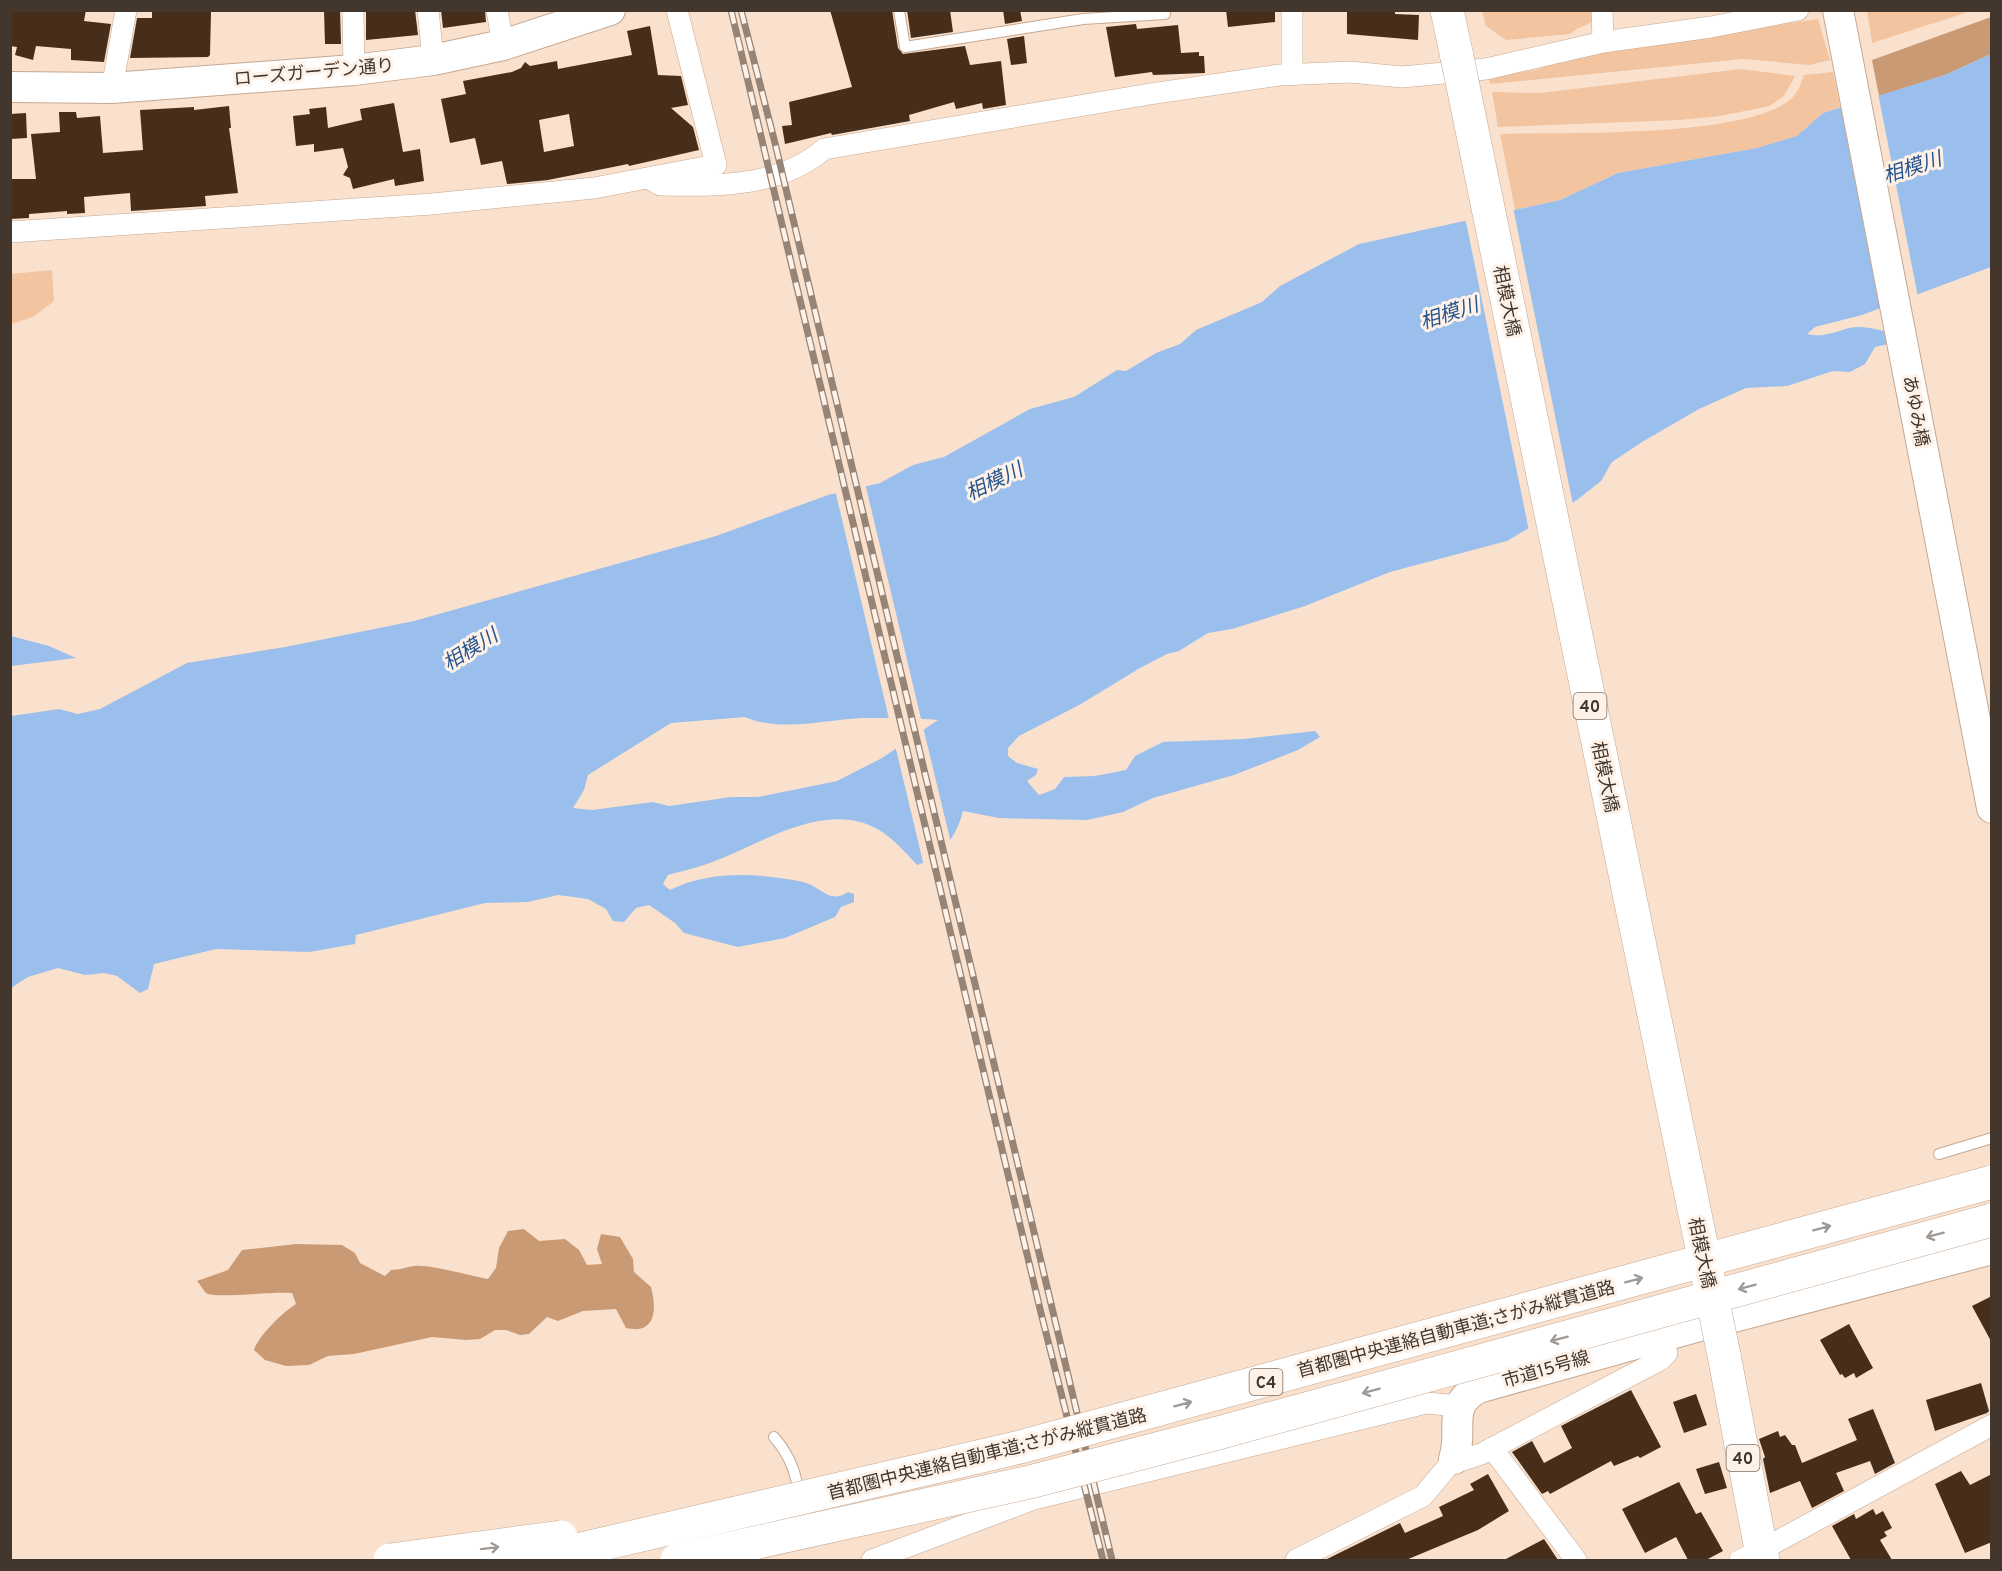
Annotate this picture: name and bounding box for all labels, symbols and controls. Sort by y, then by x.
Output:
street label: ローズガーデン通り [233,55,395,92]
water label: 相模川 [1880,147,1947,191]
street label: 相模大橋 [1487,264,1524,339]
water label: 相模川 [1417,293,1484,337]
street label: あゆみ橋 [1896,374,1933,449]
water label: 相模川 [962,457,1029,508]
water label: 相模川 [439,623,505,678]
road number: 40 [1574,693,1606,719]
street label: 相模大橋 [1585,740,1622,815]
street label: 相模大橋 [1682,1216,1719,1291]
one-way arrow [1813,1222,1832,1234]
one-way arrow [1926,1230,1945,1242]
one-way arrow [1625,1274,1644,1285]
street label: 首都圏中央連絡自動車道;さがみ縦貫道路 [1295,1277,1618,1384]
one-way arrow [1738,1282,1757,1294]
one-way arrow [1550,1334,1569,1345]
street label: 市道15号線 [1500,1347,1593,1394]
road number: C4 [1250,1369,1282,1395]
one-way arrow [1362,1386,1381,1397]
one-way arrow [1173,1398,1192,1409]
street label: 首都圏中央連絡自動車道;さがみ縦貫道路 [825,1405,1149,1506]
road number: 40 [1726,1445,1760,1471]
one-way arrow [480,1542,500,1553]

